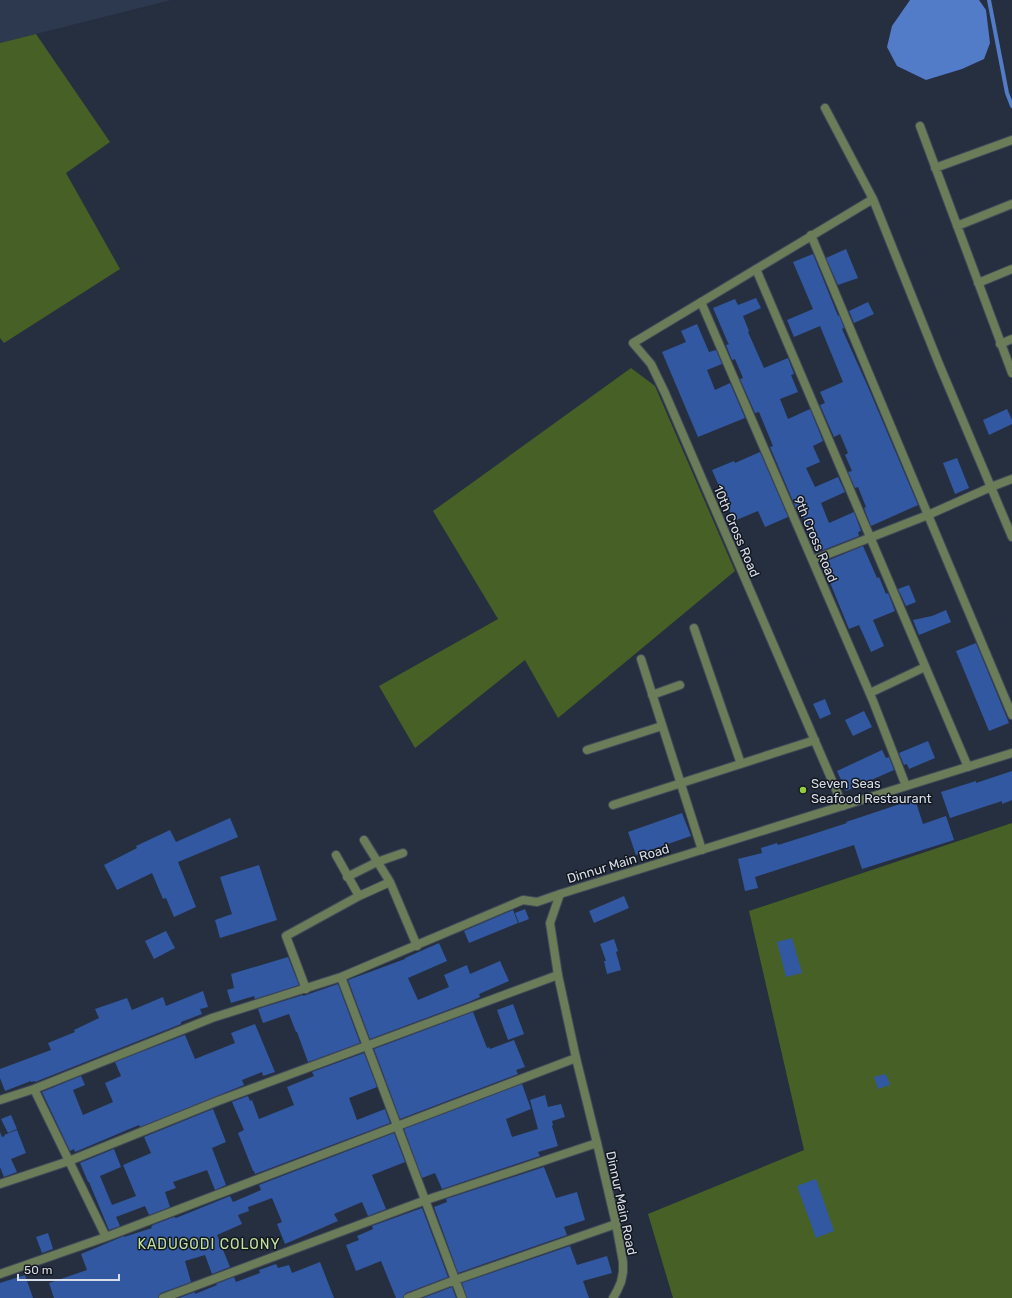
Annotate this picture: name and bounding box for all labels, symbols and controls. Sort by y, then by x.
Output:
street label: 10th Cross Road [710,483,763,579]
street label: 9th Cross Road [791,494,840,585]
place label: Seven Seas Seafood Restaurant [811,776,932,806]
marker: Seven Seas Seafood Restaurant [798,785,808,795]
street label: Dinnur Main Road [565,841,671,886]
street label: Dinnur Main Road [603,1150,640,1257]
district label: KADUGODI COLONY [138,1236,280,1253]
scale bar [18,1256,119,1282]
text: 50 m [24,1263,52,1277]

